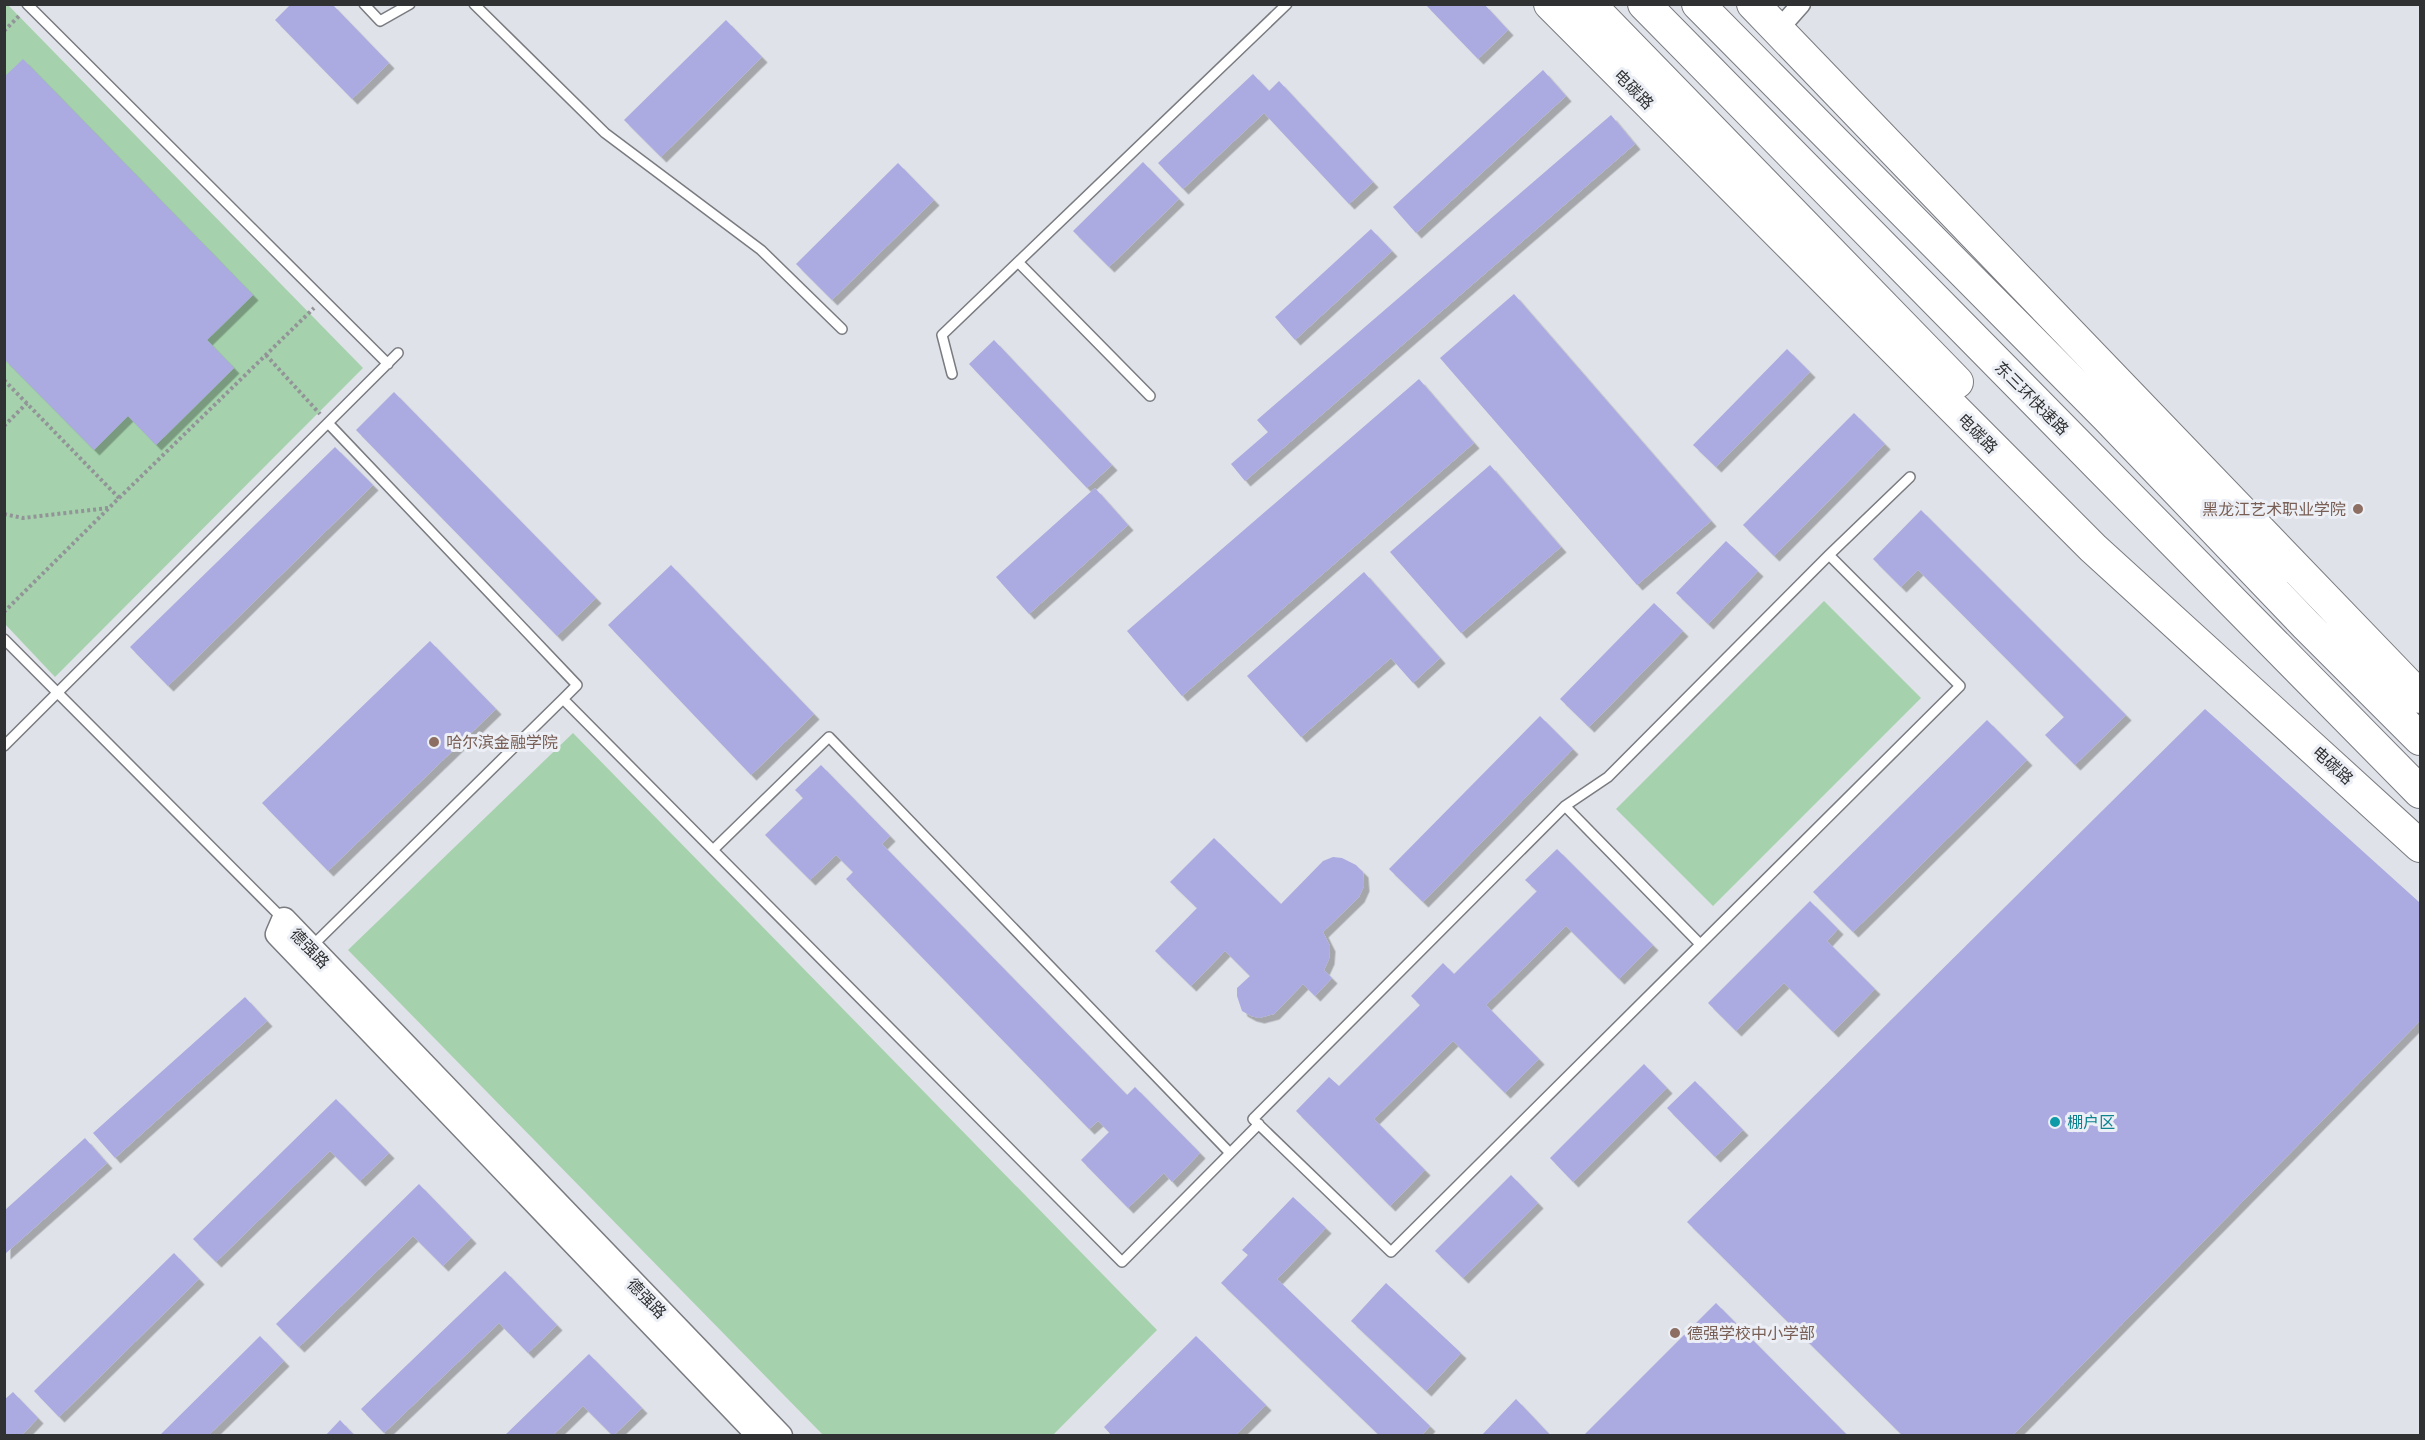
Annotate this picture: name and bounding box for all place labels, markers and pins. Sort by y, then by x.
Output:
place label: 黑龙江艺术职业学院 [2202,500,2346,519]
marker: 黑龙江艺术职业学院 [2351,502,2365,516]
place label: 哈尔滨金融学院 [446,733,558,752]
marker: 哈尔滨金融学院 [427,735,441,749]
place label: 棚户区 [2067,1113,2115,1132]
marker: 棚户区 [2048,1115,2062,1129]
place label: 德强学校中小学部 [1687,1324,1815,1343]
marker: 德强学校中小学部 [1668,1326,1682,1340]

